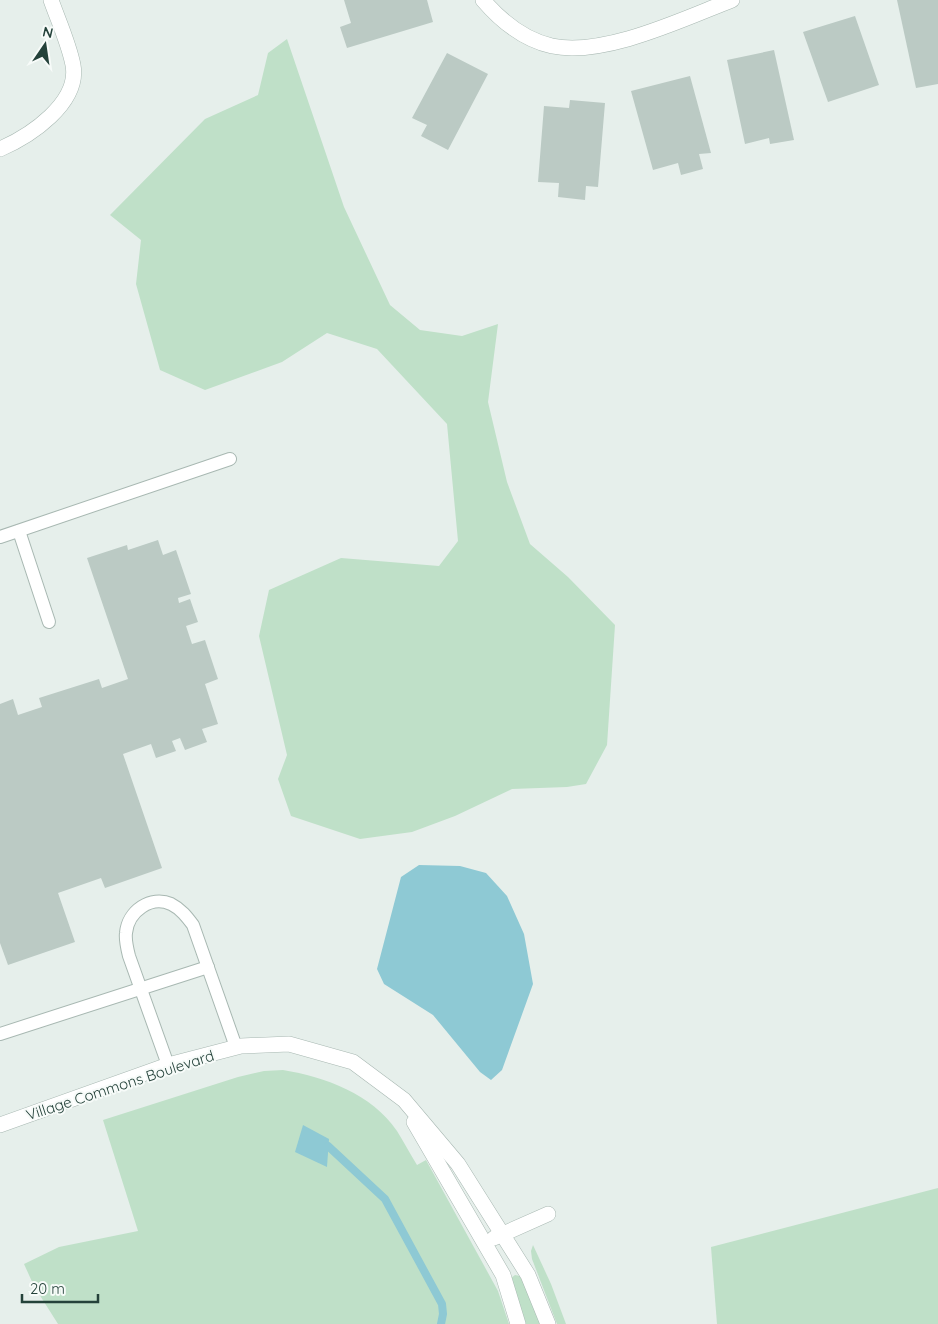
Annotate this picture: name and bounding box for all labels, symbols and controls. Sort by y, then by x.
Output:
north arrow [20,20,70,70]
text: N [41,22,55,42]
street label: Village Commons Boulevard [24,1046,216,1124]
scale bar [22,1272,99,1304]
text: 20 m [30,1279,65,1298]

